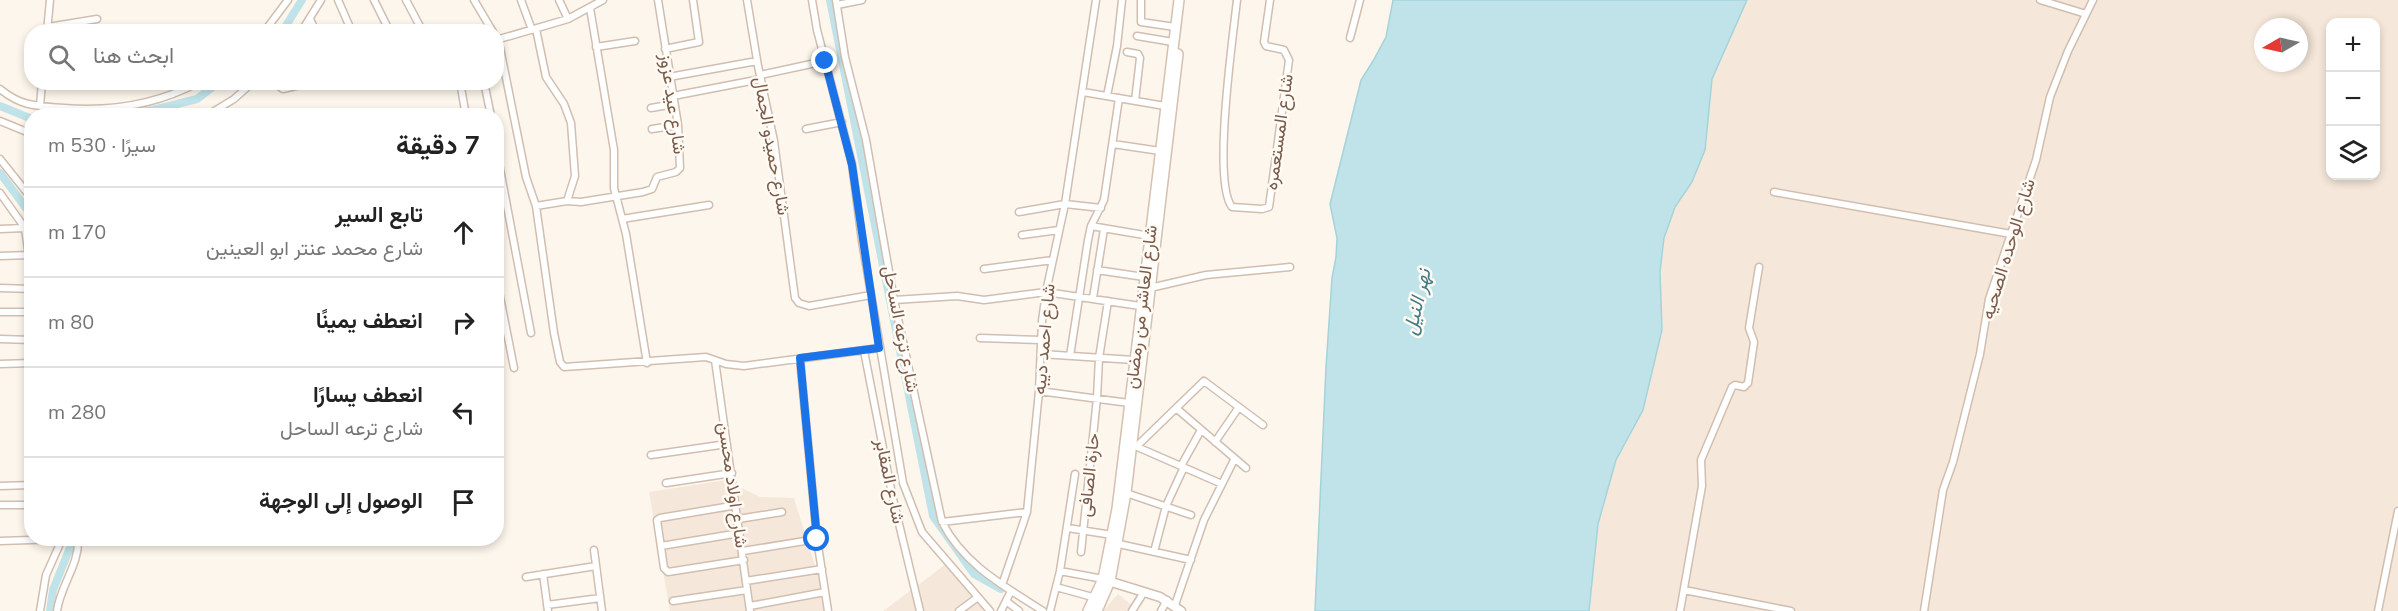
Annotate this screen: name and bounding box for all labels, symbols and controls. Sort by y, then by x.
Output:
north arrow [2254,18,2308,72]
map controls [2326,18,2380,180]
button: + [2326,18,2380,72]
search box [24,24,504,90]
icon: search [45,41,78,74]
text: ابحث هنا [93,41,174,71]
route end [811,47,837,73]
street label: شارع عيد عزوز [654,51,692,156]
button: − [2326,72,2380,126]
street label: شارع المستعمره [1259,73,1299,191]
street label: شارع حميدو الجمال [748,75,796,217]
button: layers [2326,126,2380,180]
text: 7 دقيقة [396,128,480,163]
text: سيرًا · 530 m [48,132,156,159]
street label: شارع الوحده الصحيه [1975,176,2041,322]
text: تابع السير [335,200,423,230]
icon: ahead [447,216,480,249]
text: 170 m [48,219,106,246]
street label: شارع العاشر من رمضان [1119,224,1163,390]
text: شارع محمد عنتر ابو العينين [206,235,423,262]
street label: شارع ترعه الساحل [877,264,925,394]
water label: نهر النيل [1396,265,1438,338]
street label: شارع احمد ديبه [1027,282,1061,396]
text: انعطف يمينًا [316,306,423,336]
icon: right [447,306,480,339]
text: 80 m [48,309,94,336]
text: انعطف يسارًا [313,380,423,410]
icon: left [447,396,480,429]
text: 280 m [48,399,106,426]
text: شارع ترعه الساحل [280,415,423,442]
street label: شارع اولاد محسن [712,421,754,549]
street label: حارة الصافى [1073,432,1105,518]
street label: شارع المقابر [869,435,911,526]
text: الوصول إلى الوجهة [259,486,423,516]
icon: arrive [447,486,480,519]
route start [803,525,829,551]

